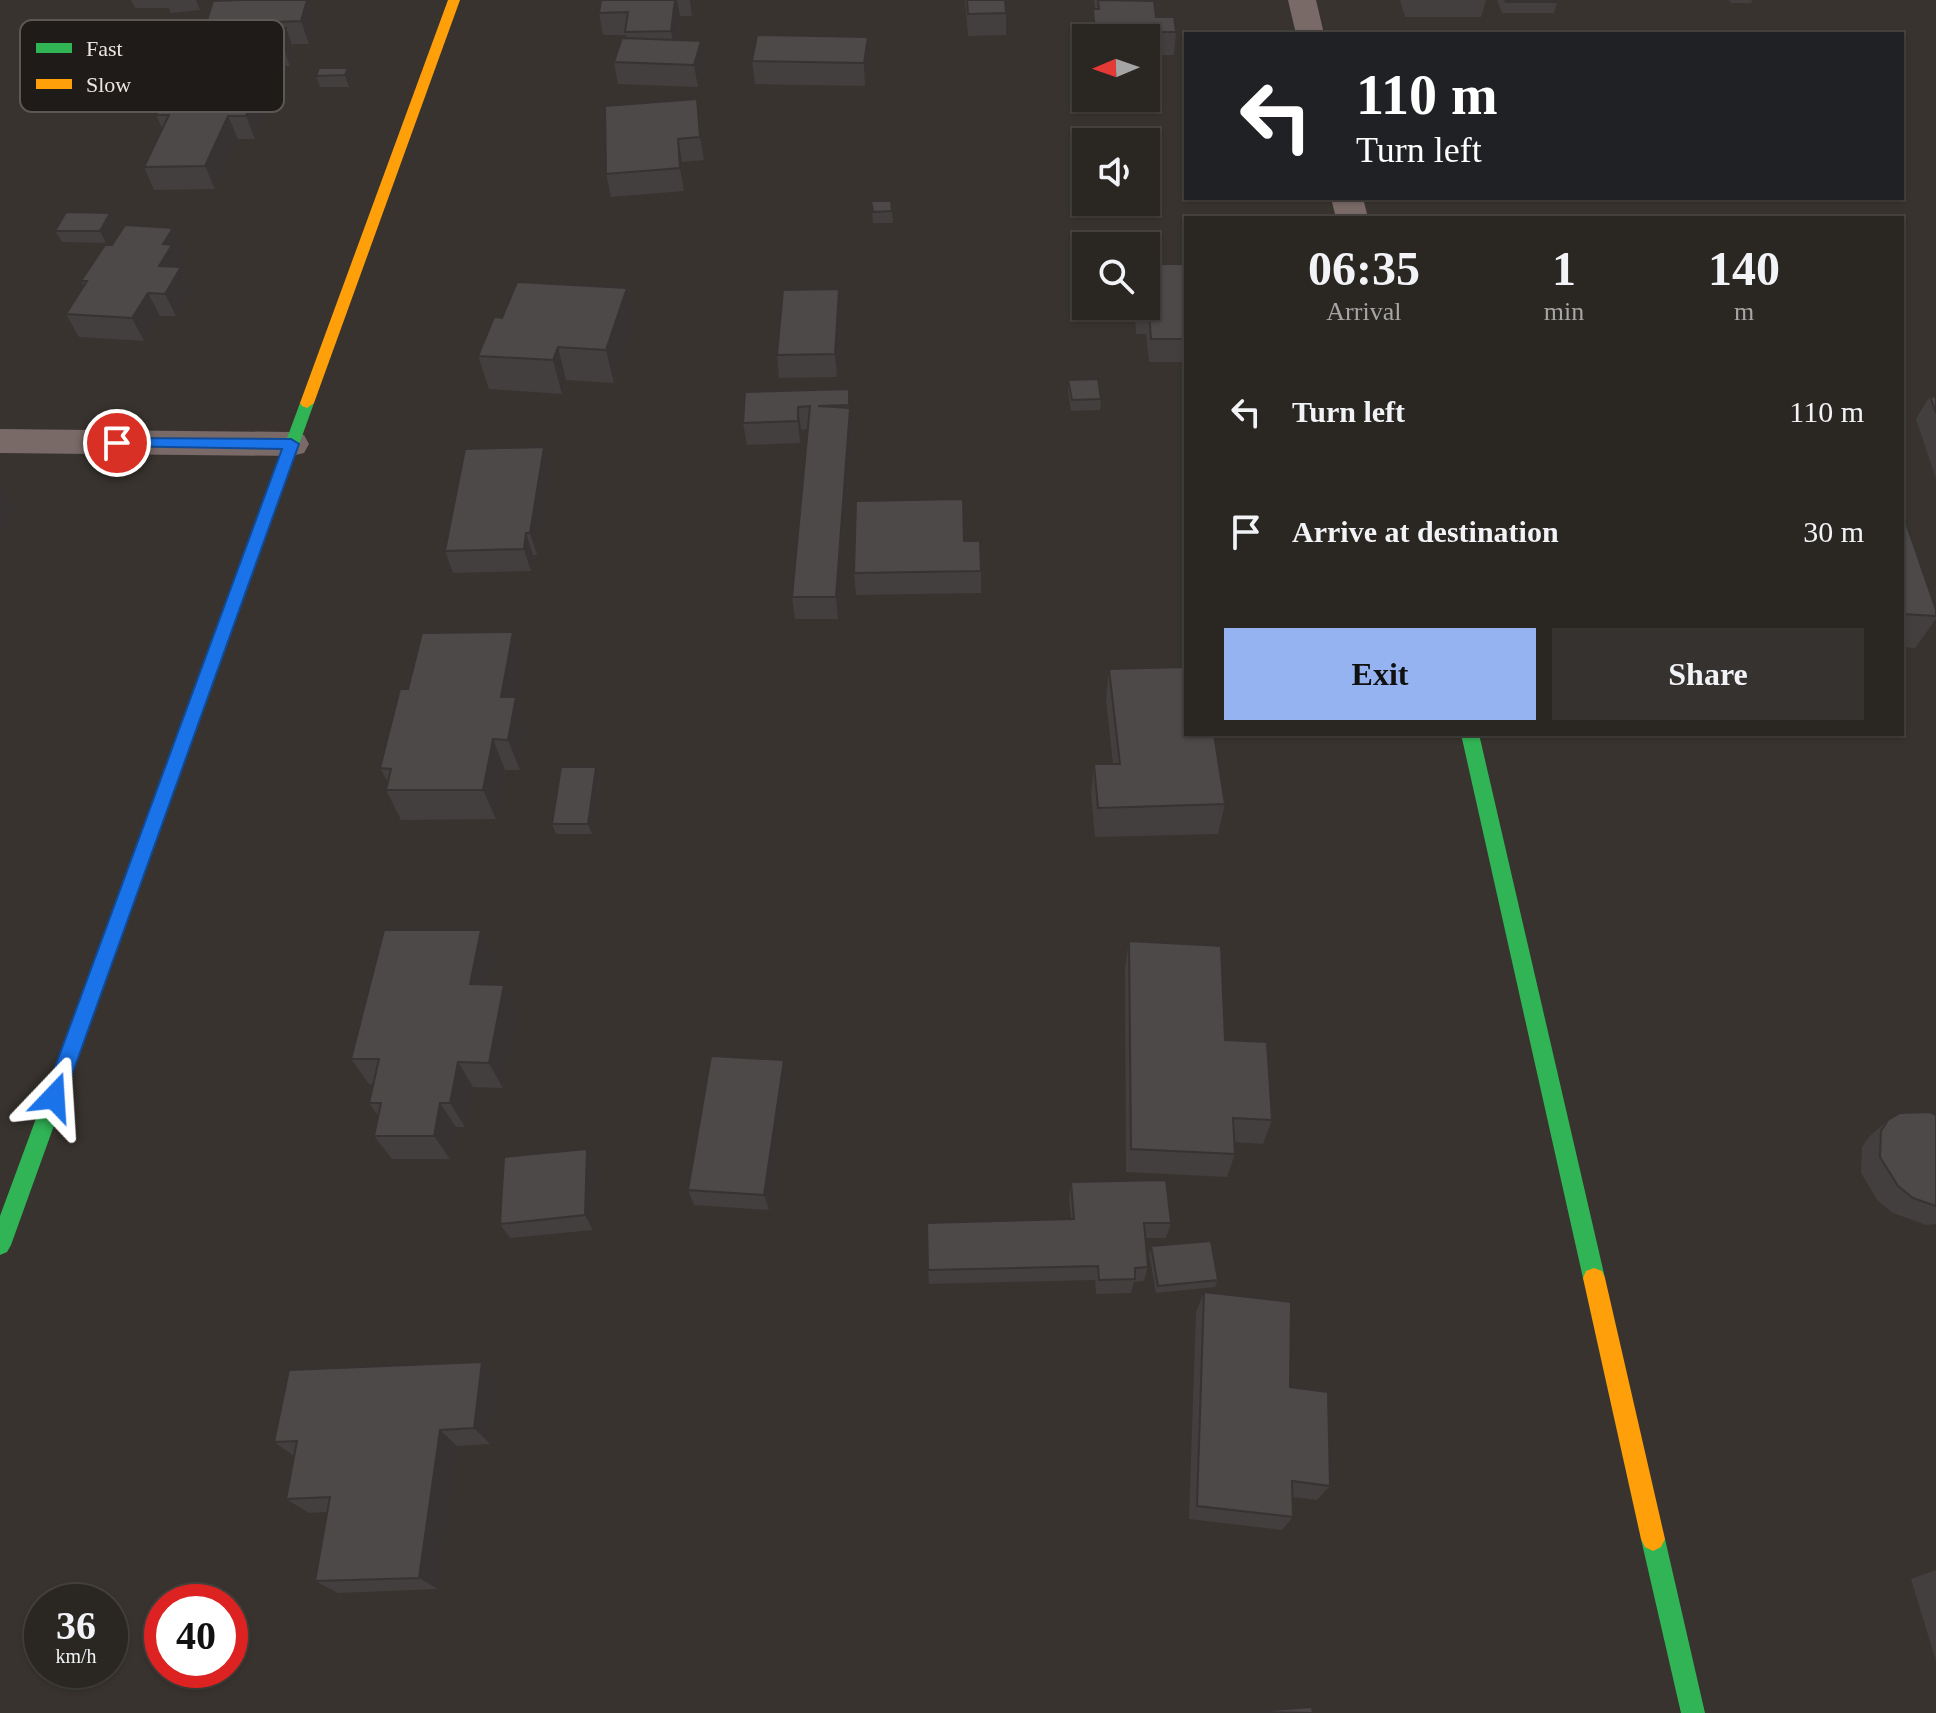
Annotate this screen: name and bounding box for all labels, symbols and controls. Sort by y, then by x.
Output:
legend [20,20,284,112]
north arrow [1072,24,1160,112]
map controls [1072,24,1160,320]
text: Fast [86,36,123,61]
icon: left [1224,64,1328,168]
text: 110 m [1356,64,1498,126]
text: Slow [86,72,131,97]
button: sound [1072,128,1160,216]
text: Turn left [1356,130,1482,170]
button: search [1072,232,1160,320]
text: 06:35 [1308,242,1420,295]
text: 1 [1552,242,1576,295]
text: 140 [1708,242,1780,295]
text: Arrival [1326,297,1401,326]
text: min [1544,297,1584,326]
text: m [1734,297,1754,326]
icon: left [1224,390,1268,434]
text: Turn left [1292,395,1405,428]
text: 110 m [1789,395,1864,428]
pin [83,409,151,477]
icon: arrive [95,421,139,465]
icon: arrive [1224,510,1268,554]
text: Arrive at destination [1292,515,1559,548]
text: 30 m [1803,515,1864,548]
button: Exit [1224,628,1536,720]
button: Share [1552,628,1864,720]
position arrow [12,1055,96,1139]
speed limit sign: 40 [144,1584,248,1688]
text: 36 [56,1603,96,1648]
text: km/h [55,1645,97,1667]

